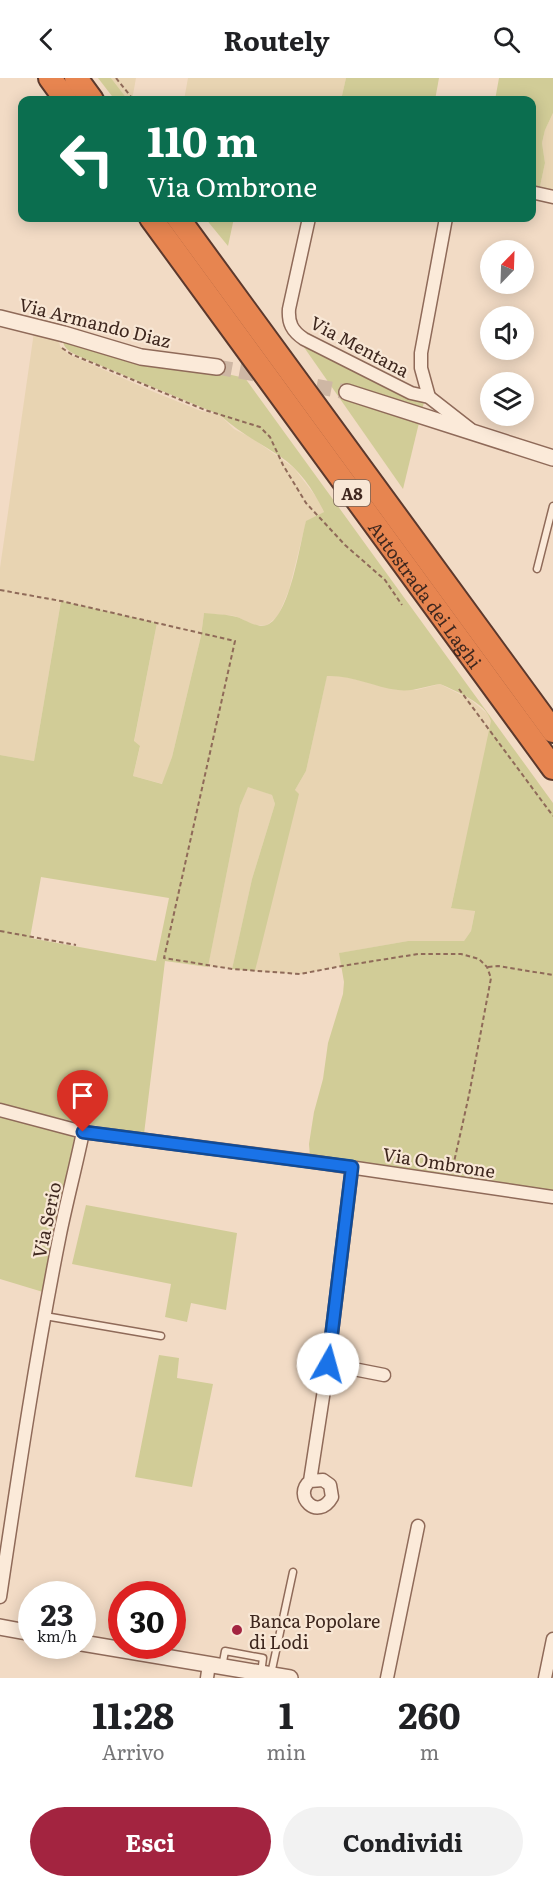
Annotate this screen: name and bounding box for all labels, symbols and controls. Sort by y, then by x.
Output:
text: Routely [224,19,329,59]
icon: back [30,23,63,56]
icon: search [490,23,523,56]
text: 110 m [147,108,258,170]
icon: left [48,120,126,198]
text: Via Ombrone [147,165,317,205]
north arrow [480,240,534,294]
map controls [480,240,534,426]
street label: Via Armando Diaz [16,290,174,354]
button: sound [480,306,534,360]
street label: Via Mentana [306,309,415,384]
button: layers [480,372,534,426]
road number: A8 [334,480,370,506]
street label: Autostrada dei Laghi [363,515,489,674]
pin [57,1070,108,1132]
icon: arrive [66,1079,99,1112]
street label: Via Ombrone [381,1140,497,1184]
street label: Via Serio [25,1179,67,1261]
position arrow [296,1332,360,1396]
speed limit sign: 30 [108,1581,186,1659]
text: 23 [41,1591,73,1635]
place label: Banca Popolare di Lodi [249,1607,380,1655]
marker: Banca Popolare di Lodi [230,1623,244,1637]
text: km/h [37,1624,77,1647]
text: 11:28 [92,1687,174,1740]
text: 1 [279,1687,294,1740]
text: 260 [398,1687,461,1740]
text: Arrivo [102,1736,164,1766]
text: min [267,1736,306,1766]
text: m [420,1736,439,1766]
button: Esci [30,1807,271,1876]
button: Condividi [283,1807,523,1876]

